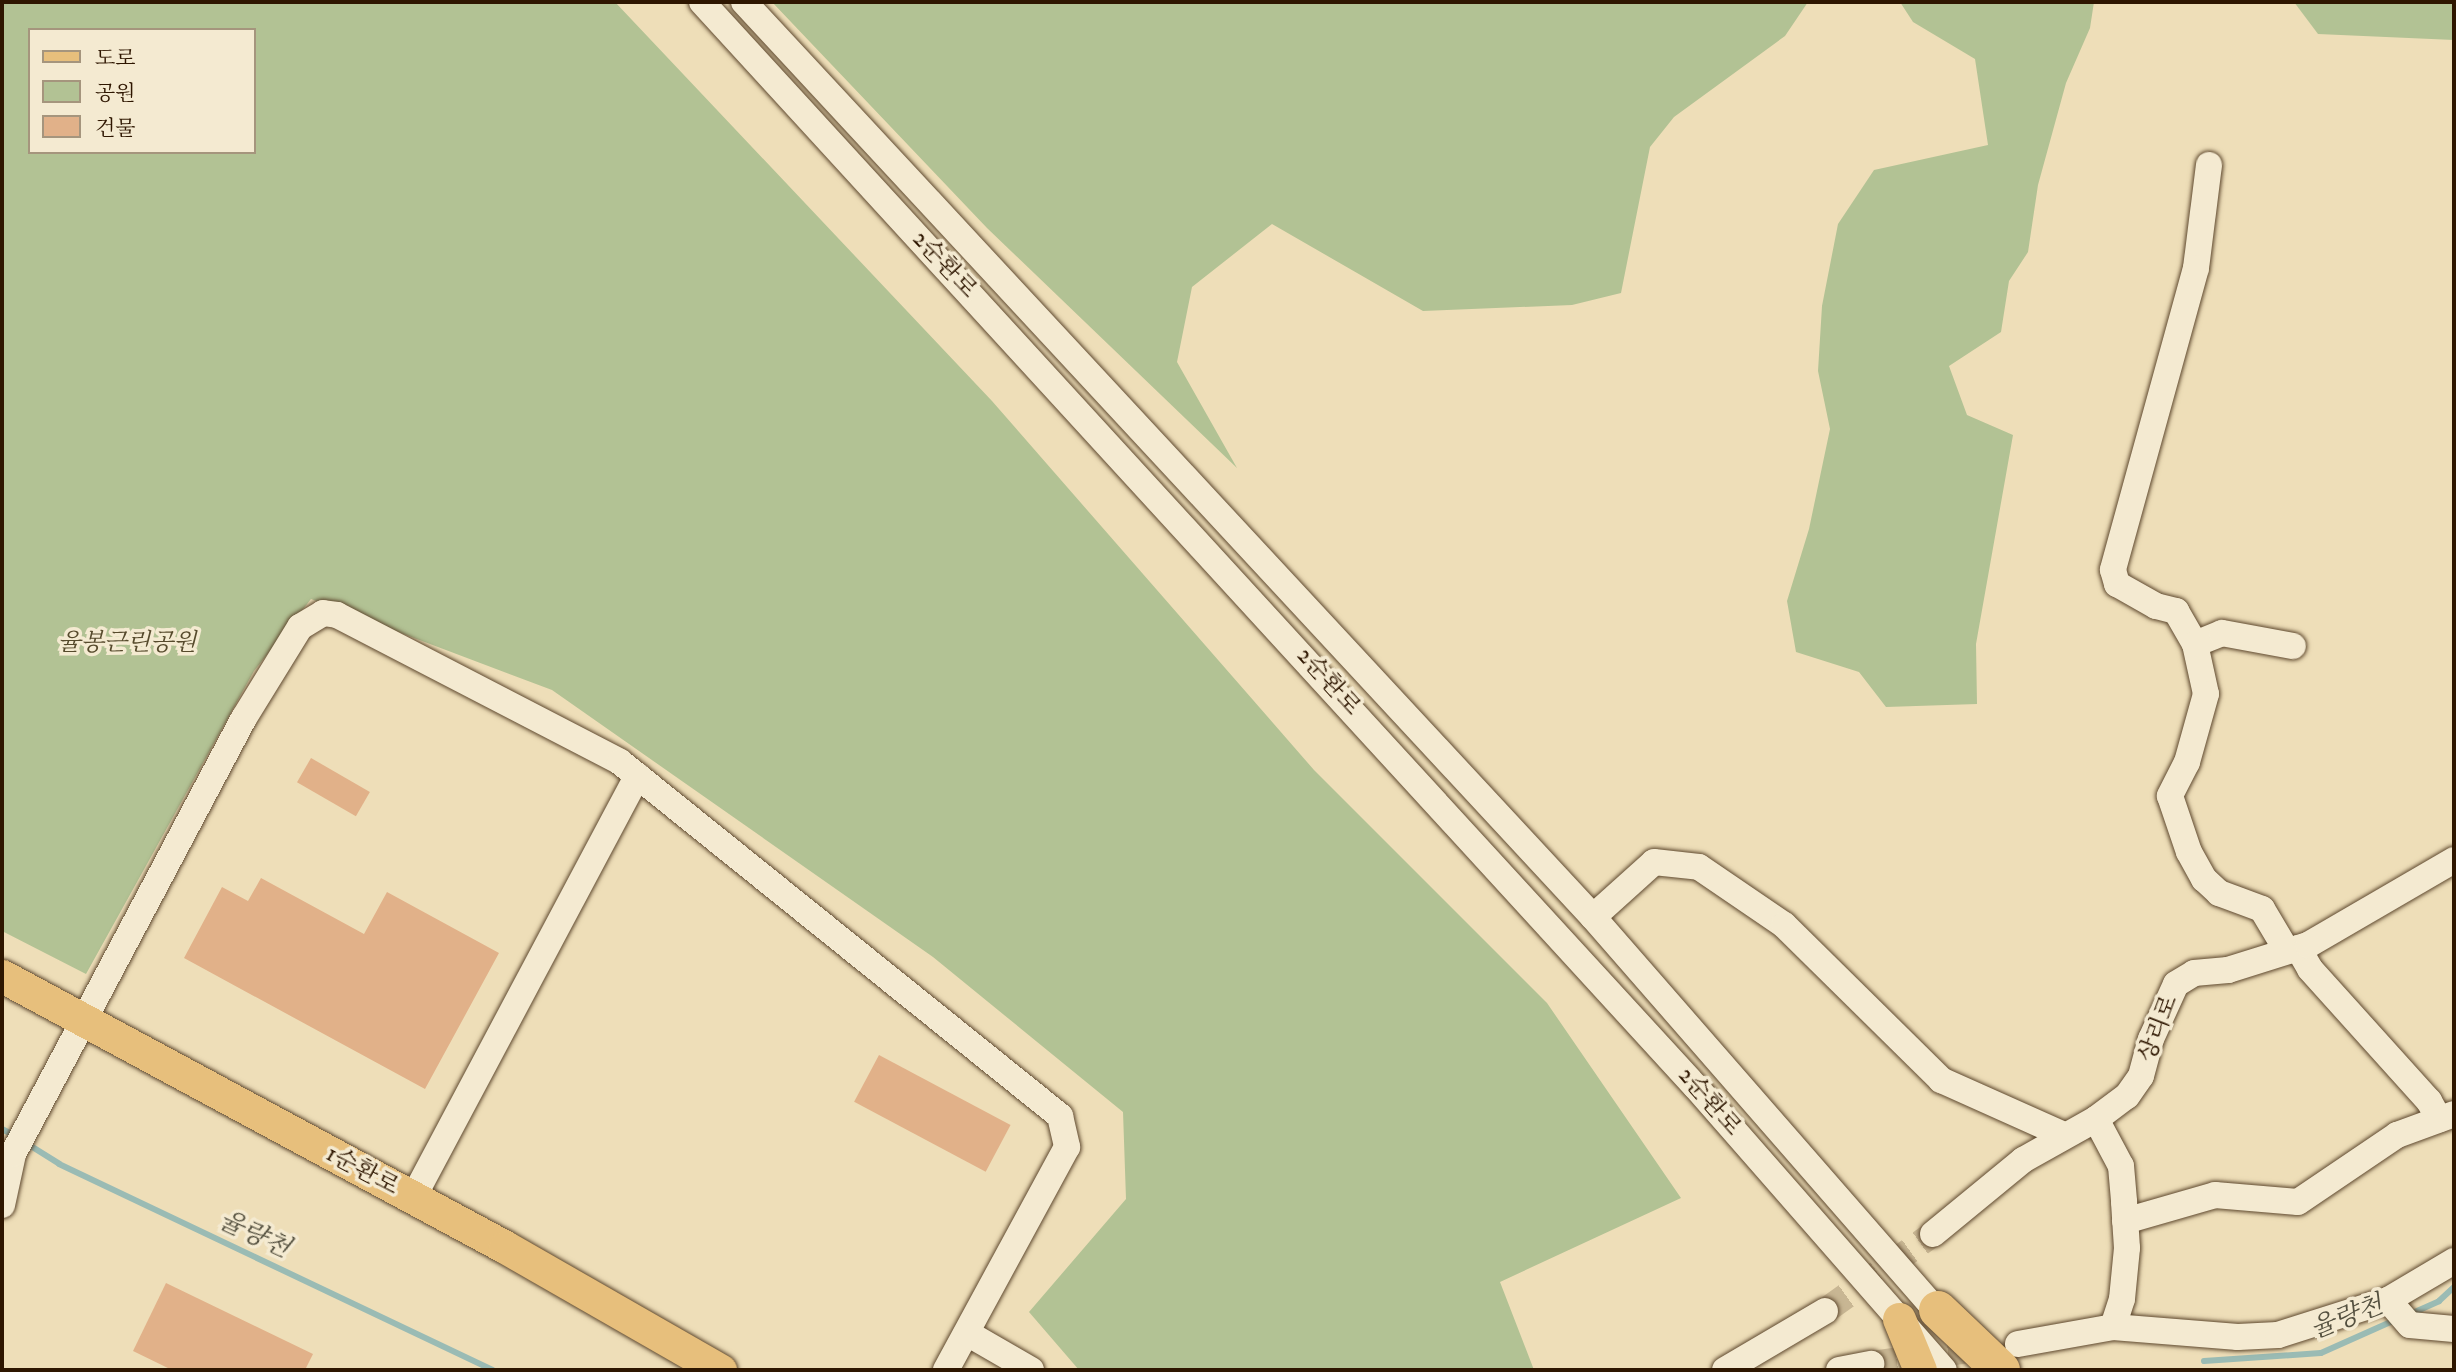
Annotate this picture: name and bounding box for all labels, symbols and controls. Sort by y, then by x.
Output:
legend [28,28,256,154]
text: 도로 [95,46,136,72]
text: 공원 [95,81,136,107]
text: 건물 [95,116,136,142]
street label: 2순환로 [906,225,982,305]
park label: 율봉근린공원 [57,630,197,658]
street label: 2순환로 [1290,642,1366,722]
street label: 상리로 [2133,991,2185,1067]
street label: 2순환로 [1671,1062,1747,1142]
street label: 1순환로 [321,1140,403,1202]
water label: 율량천 [213,1205,295,1265]
water label: 율량천 [2306,1290,2388,1346]

